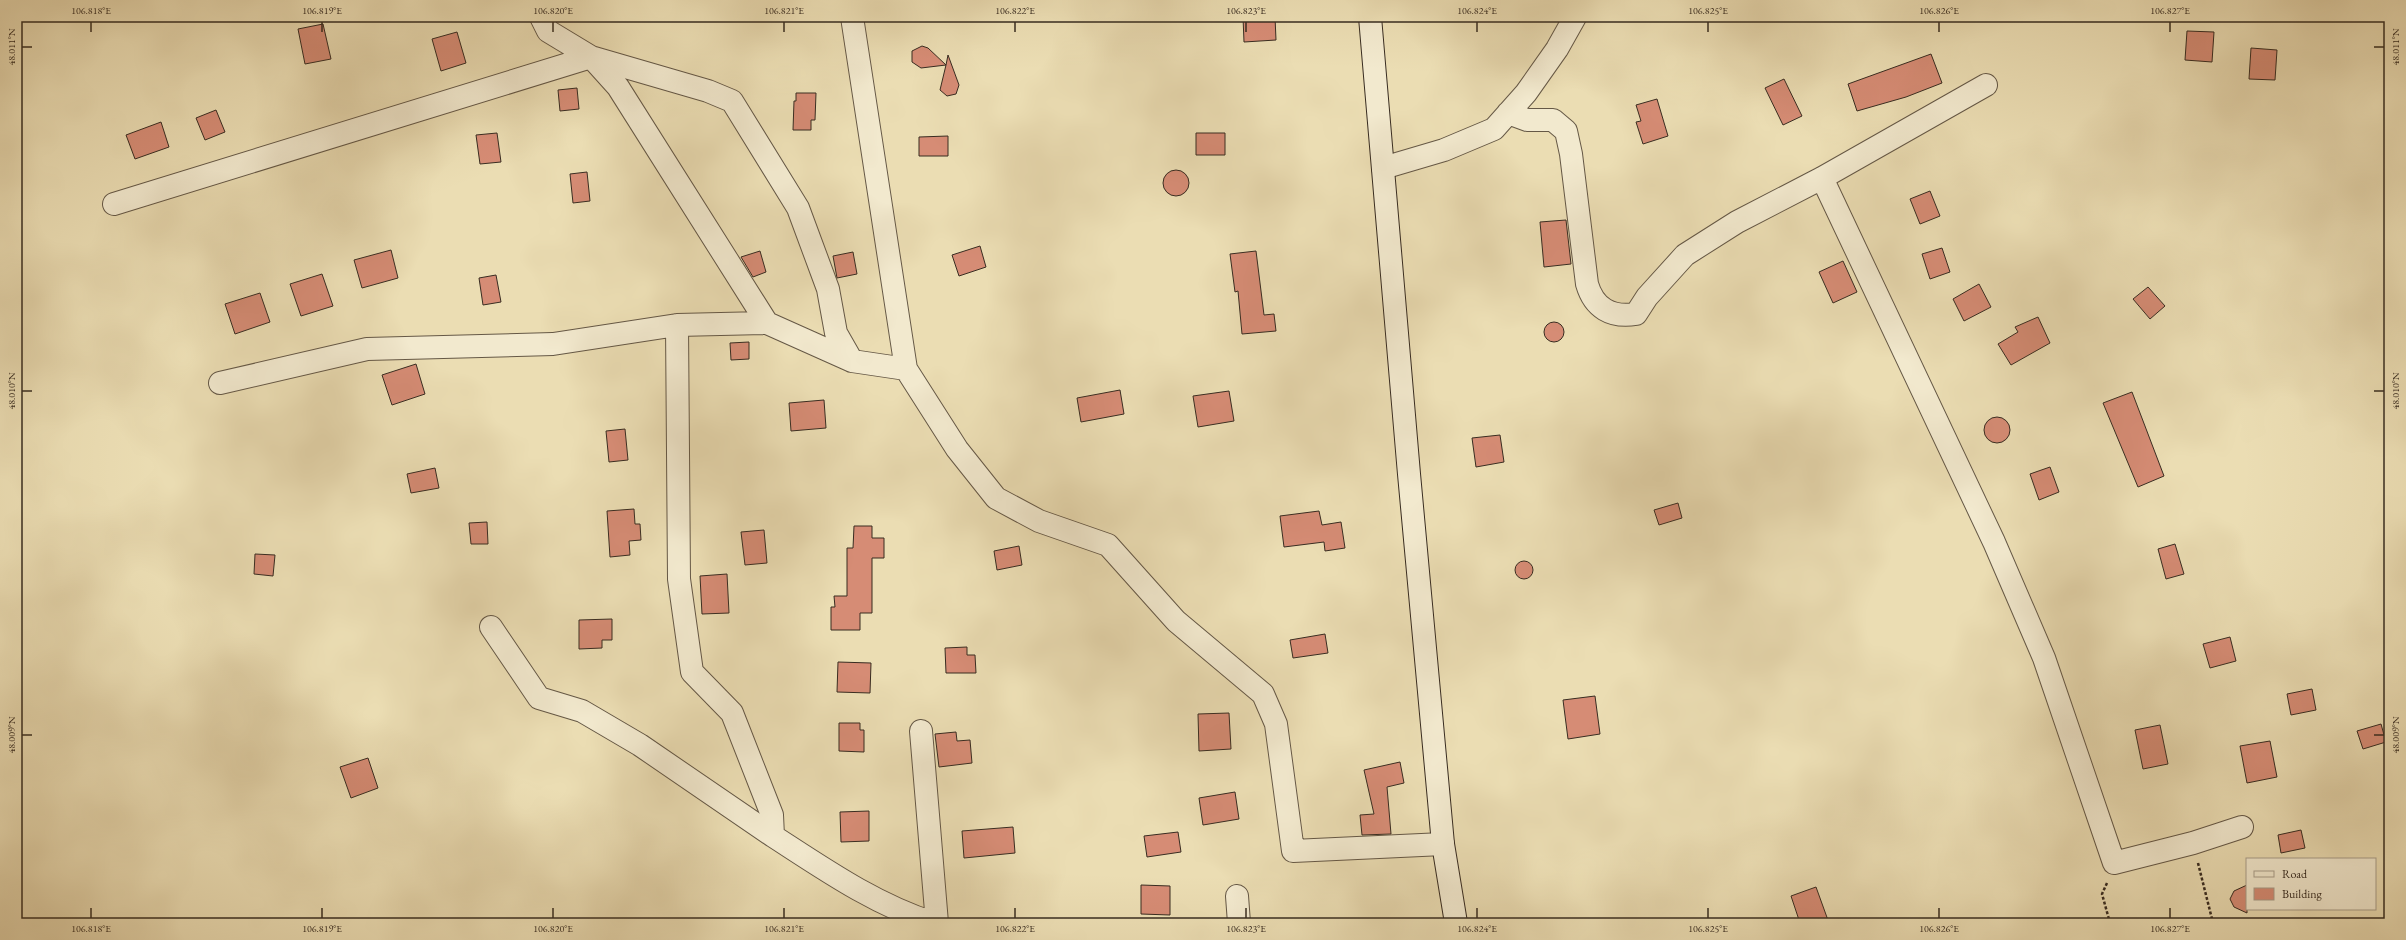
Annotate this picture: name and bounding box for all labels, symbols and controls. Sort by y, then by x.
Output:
text: 106.818°E [71,4,111,17]
text: 106.819°E [302,4,342,17]
text: 106.820°E [533,4,573,17]
text: 106.821°E [764,4,804,17]
text: 106.822°E [995,4,1035,17]
text: 106.823°E [1226,4,1266,17]
text: 106.824°E [1457,4,1497,17]
text: 106.825°E [1688,4,1728,17]
text: 106.826°E [1919,4,1959,17]
text: 106.827°E [2150,4,2190,17]
text: 48.011°N [5,28,18,66]
text: 48.011°N [2389,28,2402,66]
text: 48.010°N [5,372,18,410]
text: 48.010°N [2389,372,2402,410]
text: 48.009°N [5,716,18,754]
text: 48.009°N [2389,716,2402,754]
legend [2246,858,2376,910]
text: Road [2282,866,2308,882]
text: Building [2282,886,2323,902]
text: 106.818°E [71,922,111,935]
text: 106.819°E [302,922,342,935]
text: 106.820°E [533,922,573,935]
text: 106.821°E [764,922,804,935]
text: 106.822°E [995,922,1035,935]
text: 106.823°E [1226,922,1266,935]
text: 106.824°E [1457,922,1497,935]
text: 106.825°E [1688,922,1728,935]
text: 106.826°E [1919,922,1959,935]
text: 106.827°E [2150,922,2190,935]

